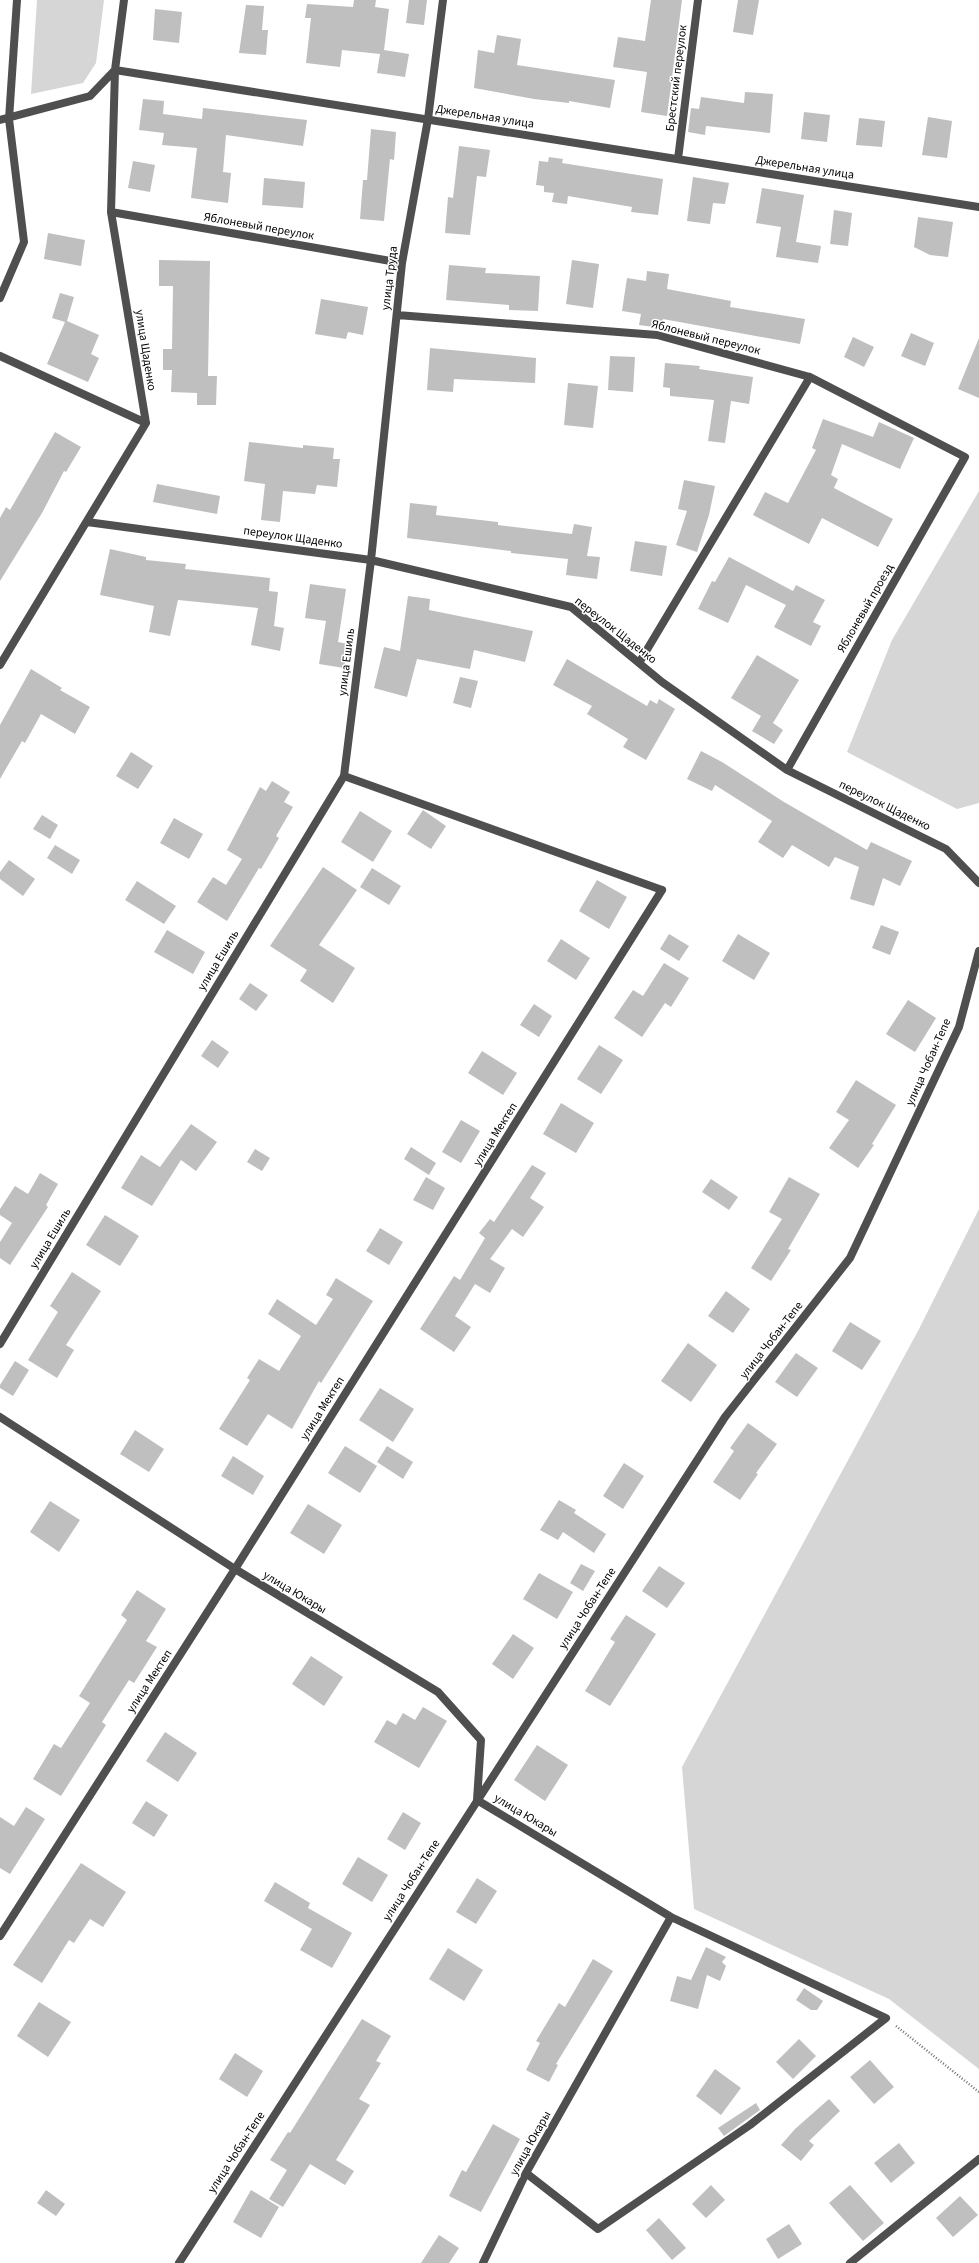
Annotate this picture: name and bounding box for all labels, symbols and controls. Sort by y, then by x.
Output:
street label: Брестский переулок [662,24,691,132]
street label: Джерельная улица [435,100,535,133]
street label: Джерельная улица [755,151,855,184]
street label: Яблоневый переулок [202,208,316,245]
street label: улица Труда [377,245,402,311]
street label: улица Щаденко [131,308,160,392]
street label: Яблоневый переулок [650,316,762,359]
street label: переулок Щаденко [242,522,344,553]
street label: Яблоневый проезд [833,560,898,656]
street label: переулок Щаденко [571,593,660,668]
street label: улица Ешиль [334,627,359,697]
street label: переулок Щаденко [836,776,933,835]
street label: улица Ешиль [194,927,243,994]
street label: улица Чобан-Тепе [902,1016,955,1109]
street label: улица Мектеп [469,1099,522,1169]
street label: улица Ешиль [26,1205,75,1272]
street label: улица Чобан-Тепе [736,1298,807,1383]
street label: улица Мектеп [296,1373,349,1443]
street label: улица Чобан-Тепе [555,1564,620,1652]
street label: улица Юкары [260,1567,330,1618]
street label: улица Мектеп [123,1646,176,1716]
street label: улица Юкары [491,1790,561,1841]
street label: улица Чобан-Тепе [379,1836,444,1924]
street label: улица Чобан-Тепе [204,2108,269,2196]
street label: улица Юкары [506,2108,555,2179]

